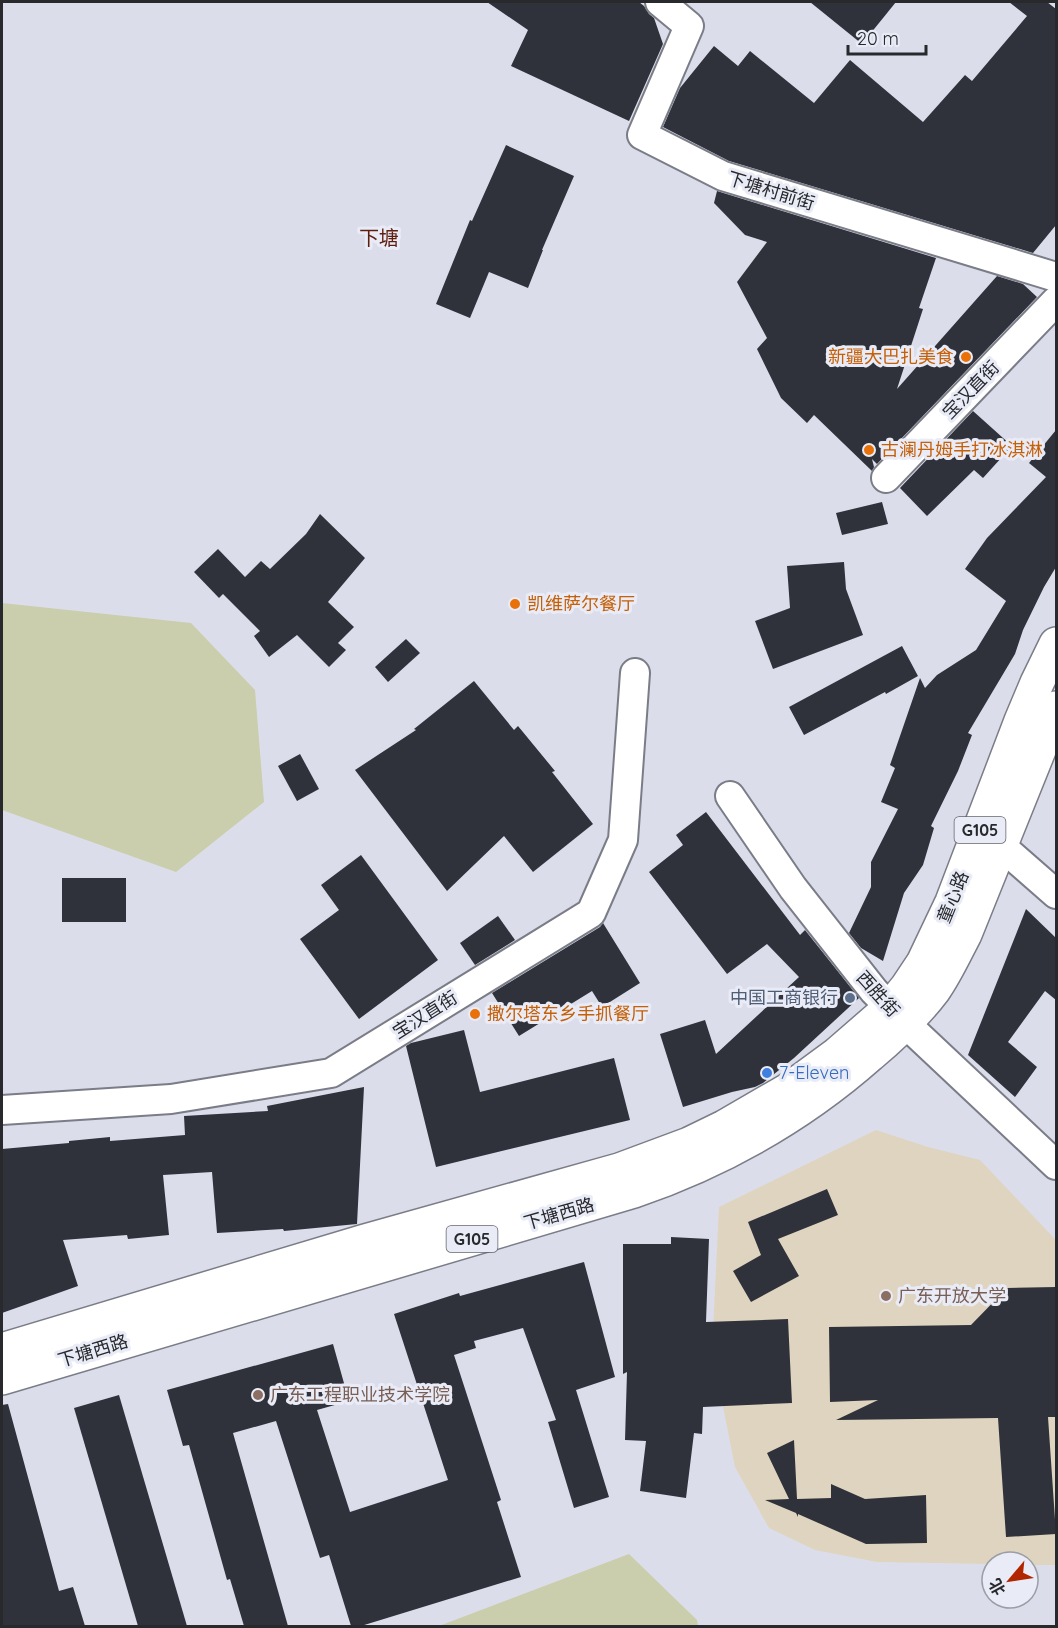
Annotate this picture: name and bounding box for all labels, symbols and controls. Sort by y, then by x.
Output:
scale bar [848,18,926,56]
text: 20 m [857,27,899,50]
street label: 下塘村前街 [725,166,818,215]
district label: 下塘 [359,225,399,250]
place label: 新疆大巴扎美食 [828,345,954,368]
marker: 新疆大巴扎美食 [959,350,973,364]
street label: 宝汉直街 [937,356,1004,424]
place label: 古澜丹姆手打冰淇淋 [881,438,1043,461]
marker: 古澜丹姆手打冰淇淋 [862,443,876,457]
place label: 凯维萨尔餐厅 [527,592,635,615]
marker: 凯维萨尔餐厅 [508,597,522,611]
road number: G105 [954,817,1006,843]
street label: 童心路 [932,867,973,926]
street label: 西胜街 [852,966,905,1021]
street label: 宝汉直街 [388,986,461,1043]
place label: 中国工商银行 [730,986,838,1009]
marker: 中国工商银行 [843,991,857,1005]
place label: 撒尔塔东乡手抓餐厅 [487,1002,649,1025]
marker: 撒尔塔东乡手抓餐厅 [468,1007,482,1021]
place label: 7-Eleven [779,1061,850,1084]
marker: 7-Eleven [760,1066,774,1080]
street label: 下塘西路 [521,1193,597,1234]
road number: G105 [446,1226,498,1252]
place label: 广东开放大学 [898,1284,1006,1307]
marker: 广东开放大学 [879,1289,893,1303]
street label: 下塘西路 [55,1329,131,1372]
place label: 广东工程职业技术学院 [270,1383,450,1406]
marker: 广东工程职业技术学院 [251,1388,265,1402]
north arrow [980,1550,1040,1610]
text: 北 [984,1575,1010,1599]

